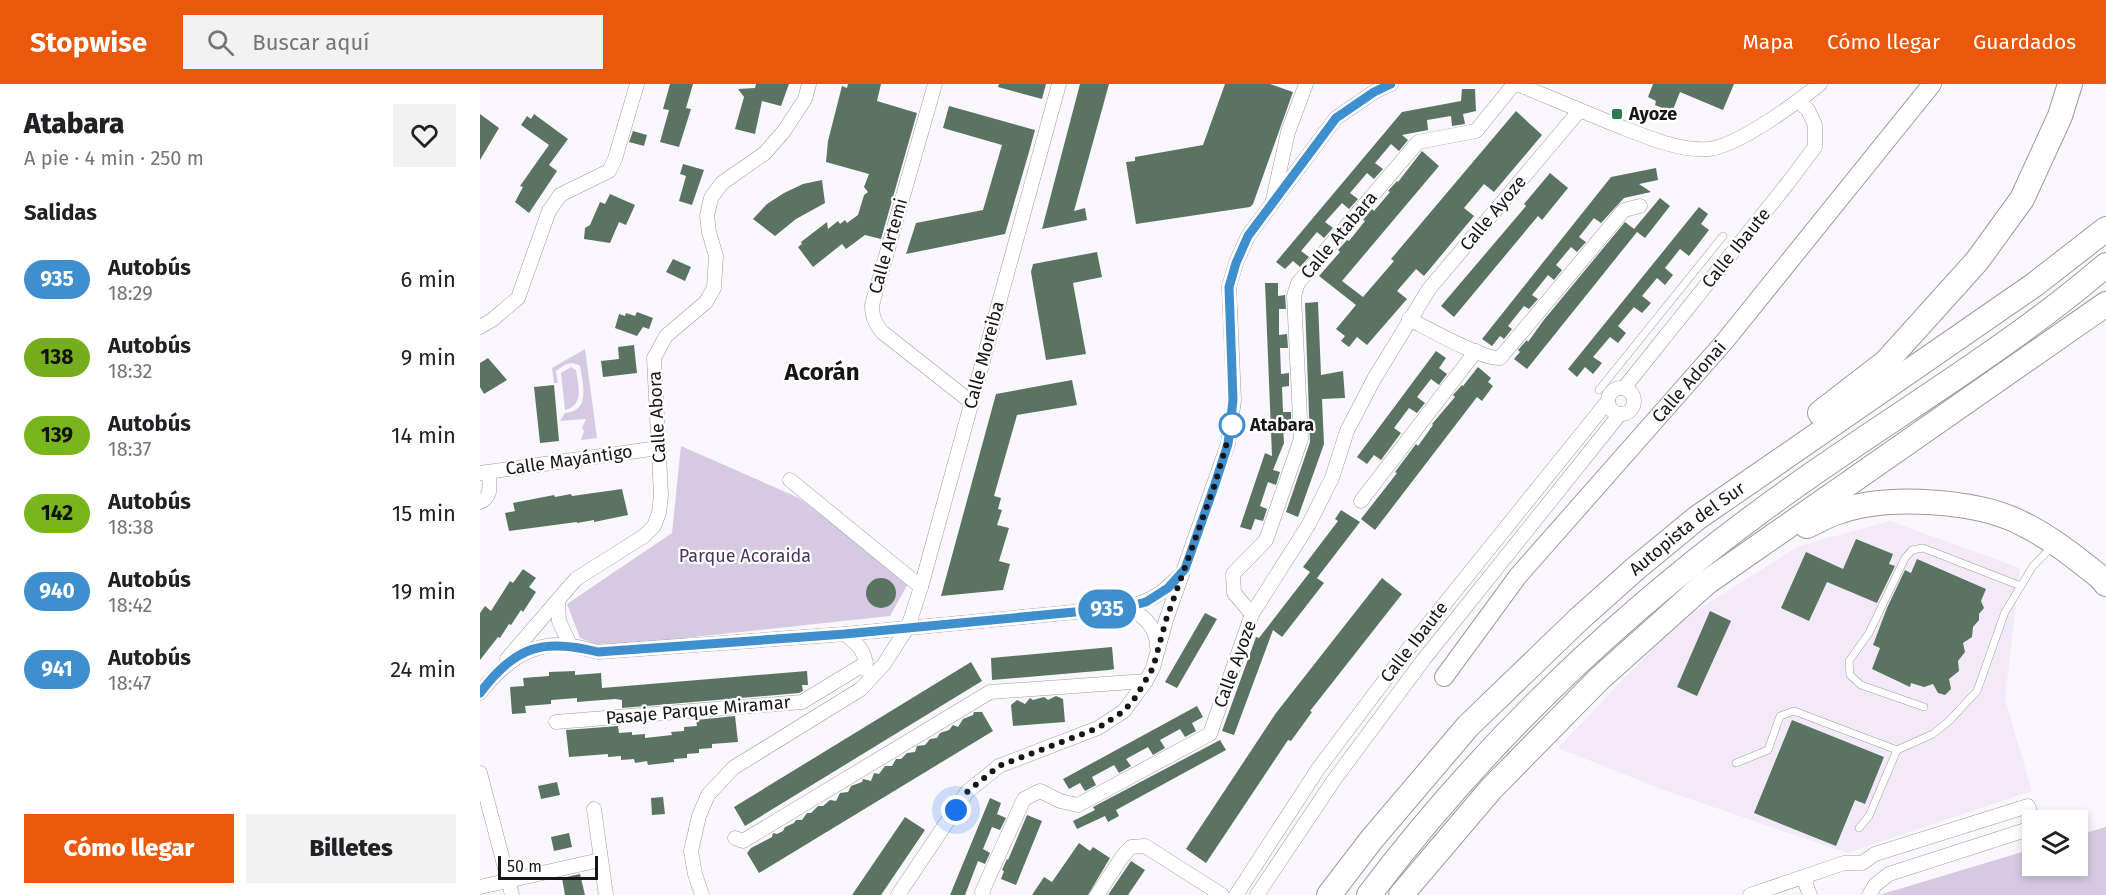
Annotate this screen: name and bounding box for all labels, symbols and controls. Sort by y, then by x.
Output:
search box [183,15,603,69]
text: Stopwise [30,26,147,59]
icon: search [204,26,237,59]
text: Buscar aquí [252,29,369,56]
text: Mapa [1742,29,1794,55]
text: Cómo llegar [1827,29,1940,55]
text: Guardados [1973,29,2076,55]
place label: Ayoze [1628,103,1677,125]
button: heart [393,104,456,167]
text: Atabara [24,107,124,140]
marker: Ayoze [1610,107,1624,121]
text: A pie · 4 min · 250 m [24,146,204,170]
street label: Calle Ayoze [1455,171,1531,255]
street label: Calle Atabara [1296,187,1382,283]
street label: Calle Artemi [864,196,912,296]
text: Salidas [24,199,97,226]
street label: Calle Ibaute [1697,204,1775,292]
text: Autobús [108,254,191,281]
text: 935 [40,266,74,292]
text: 6 min [400,266,456,293]
text: 18:29 [108,281,153,305]
street label: Calle Moreiba [959,299,1009,411]
text: Autobús [108,332,191,359]
street label: Calle Adonai [1647,336,1731,427]
text: 138 [41,344,73,370]
text: 9 min [401,344,456,371]
district label: Acorán [784,358,859,386]
text: 18:32 [108,359,152,383]
street label: Calle Abora [644,370,670,464]
text: Autobús [108,410,191,437]
marker: Atabara [1219,412,1245,438]
place label: Atabara [1249,414,1314,436]
text: 139 [41,422,73,448]
text: 14 min [391,422,456,449]
text: 18:37 [108,437,151,461]
street label: Calle Mayántigo [504,440,634,480]
street label: Autopista del Sur [1625,477,1749,580]
text: Autobús [108,488,191,515]
text: 142 [41,500,73,526]
text: 15 min [392,500,456,527]
text: 18:38 [108,515,154,539]
park label: Parque Acoraida [679,545,811,567]
text: Autobús [108,566,191,593]
text: 940 [39,578,75,604]
text: 19 min [391,578,456,605]
line badge: 935 [1072,590,1142,628]
text: 18:42 [108,593,153,617]
text: 935 [1090,596,1124,622]
street label: Calle Ibaute [1376,597,1452,687]
street label: Calle Ayoze [1209,617,1261,711]
text: Autobús [108,644,191,671]
text: 941 [41,656,73,682]
text: 24 min [390,656,456,683]
text: 18:47 [108,671,151,695]
street label: Pasaje Parque Miramar [605,691,791,729]
your location [941,795,971,825]
map controls [2022,810,2088,876]
button: layers [2022,810,2088,876]
button: Cómo llegar [24,814,234,883]
button: Billetes [246,814,456,883]
scale bar [498,853,598,880]
text: 50 m [507,857,542,876]

